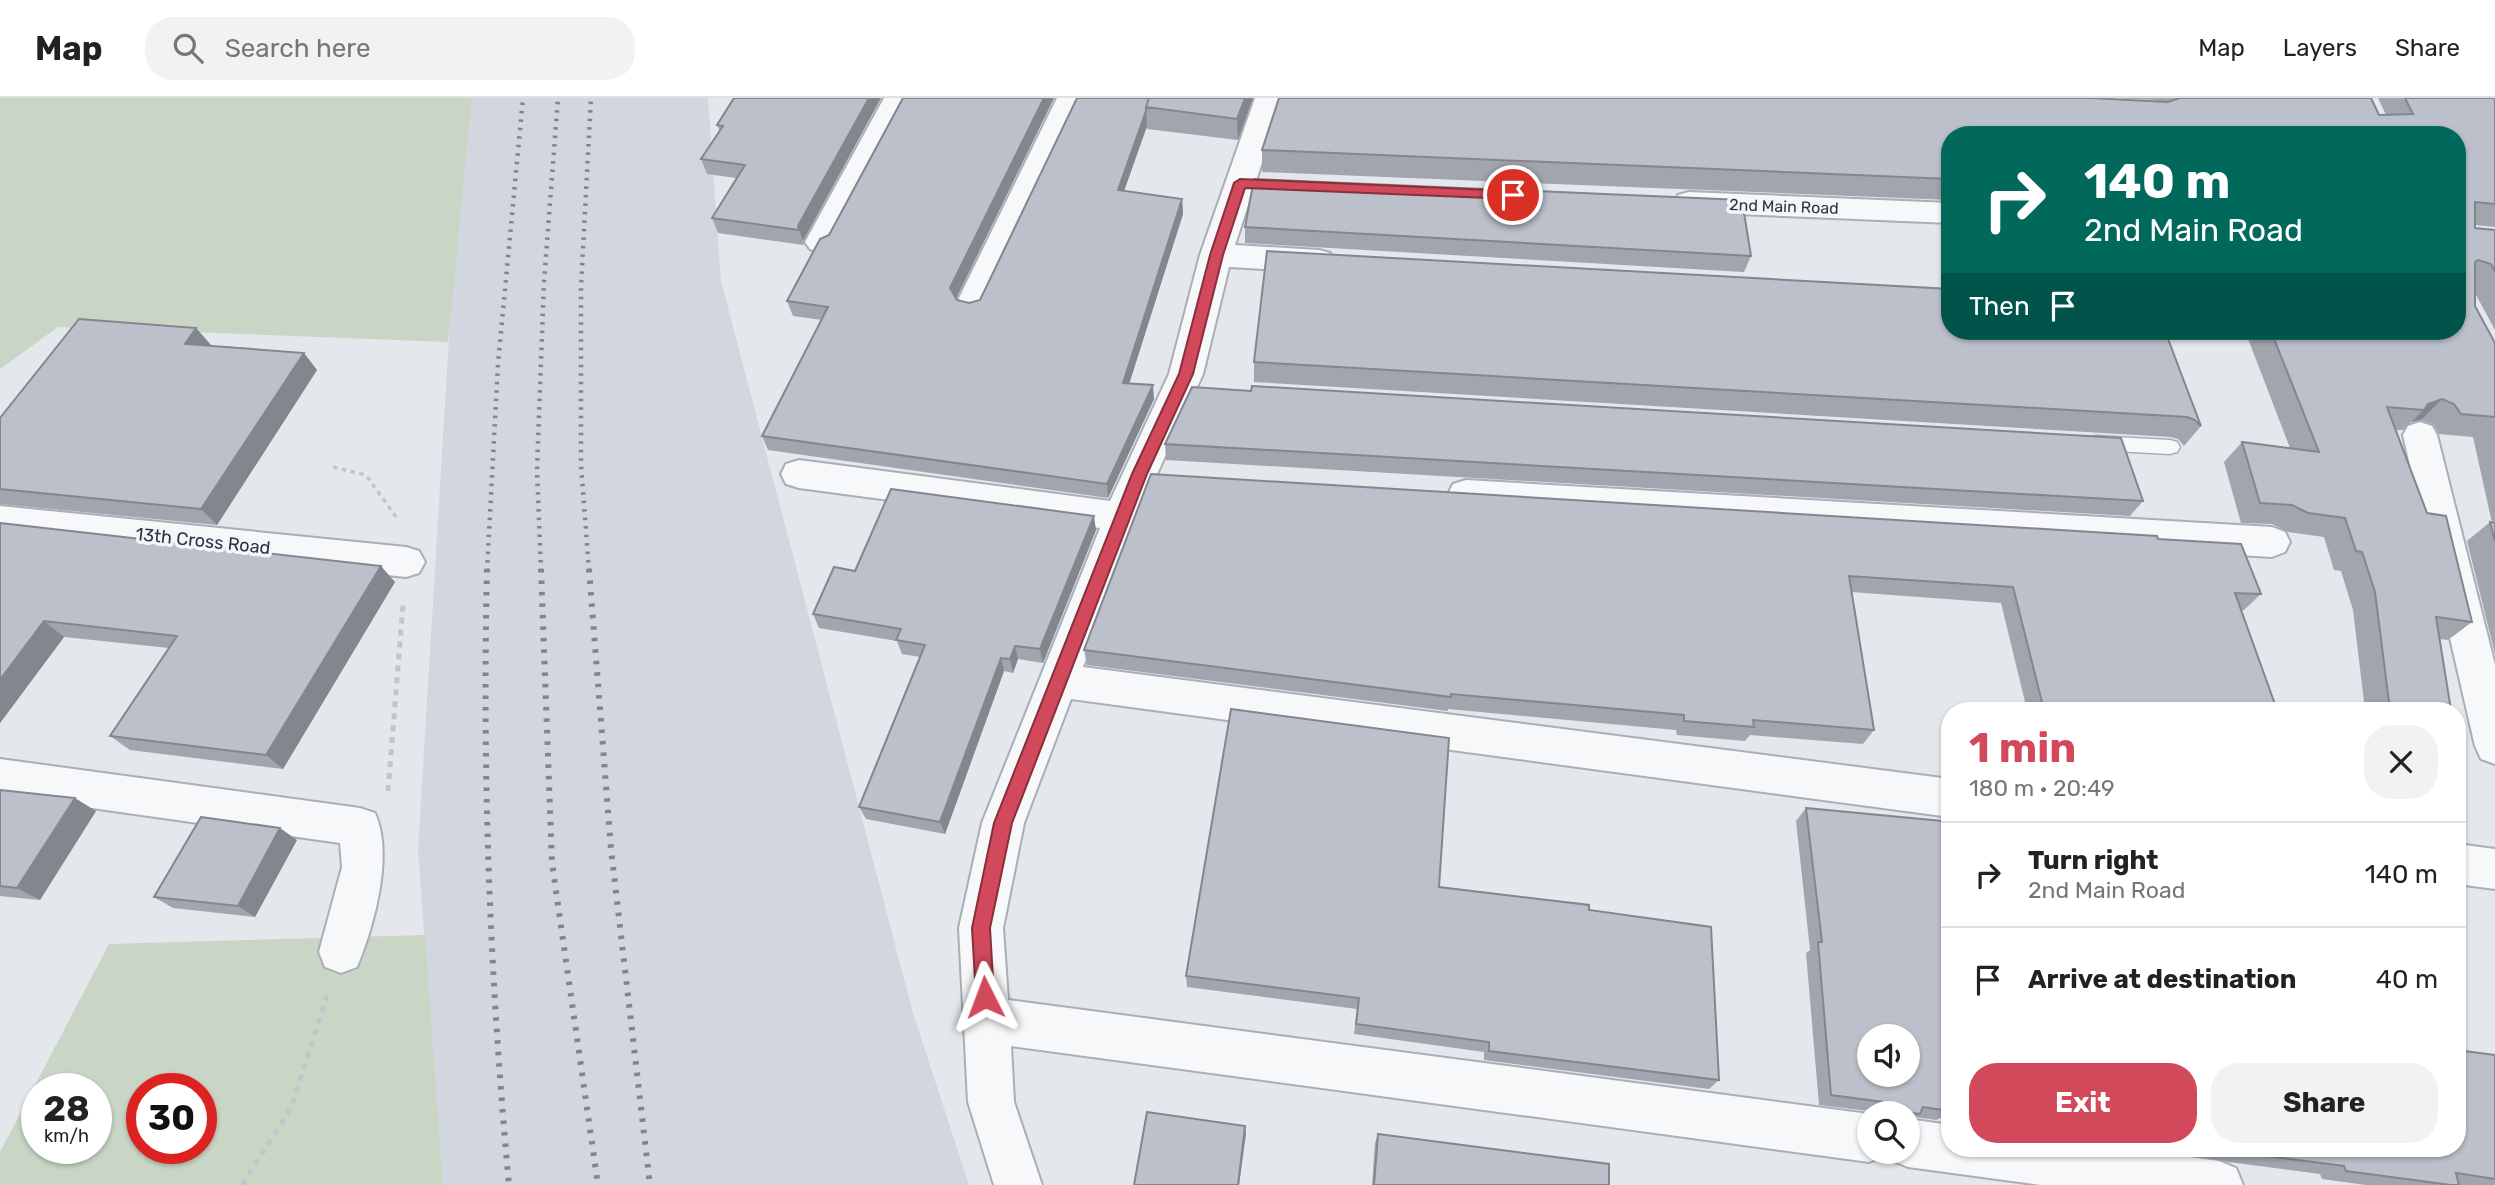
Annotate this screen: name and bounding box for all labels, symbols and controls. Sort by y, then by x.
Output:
search box [145,17,635,80]
text: Map [35,29,103,68]
icon: search [169,29,207,67]
text: Search here [225,33,370,64]
text: Map [2198,34,2245,62]
text: Layers [2283,34,2357,62]
text: Share [2395,34,2460,62]
text: 140 m [2084,152,2230,210]
icon: right [1969,154,2060,245]
pin [1483,165,1543,225]
icon: arrive [1494,176,1532,214]
street label: 2nd Main Road [1729,195,1839,218]
text: 2nd Main Road [2084,211,2303,249]
icon: arrive [2044,287,2082,325]
text: Then [1969,291,2030,322]
street label: 13th Cross Road [135,523,271,559]
text: 1 min [1969,723,2076,773]
button: close [2364,725,2438,799]
text: 180 m · 20:49 [1969,774,2115,802]
text: Turn right [2028,845,2158,876]
icon: right [1969,856,2007,894]
text: 140 m [2365,859,2438,890]
text: 2nd Main Road [2028,876,2185,904]
position arrow [948,960,1022,1034]
icon: arrive [1969,961,2007,999]
text: Arrive at destination [2028,964,2296,995]
text: 40 m [2376,964,2438,995]
map controls [1857,1024,1920,1164]
button: sound [1857,1024,1920,1087]
button: Exit [1969,1063,2197,1143]
button: Share [2211,1063,2438,1143]
speed limit sign: 30 [126,1073,217,1164]
text: 28 [43,1088,90,1130]
button: search [1857,1101,1920,1164]
text: km/h [44,1125,89,1147]

